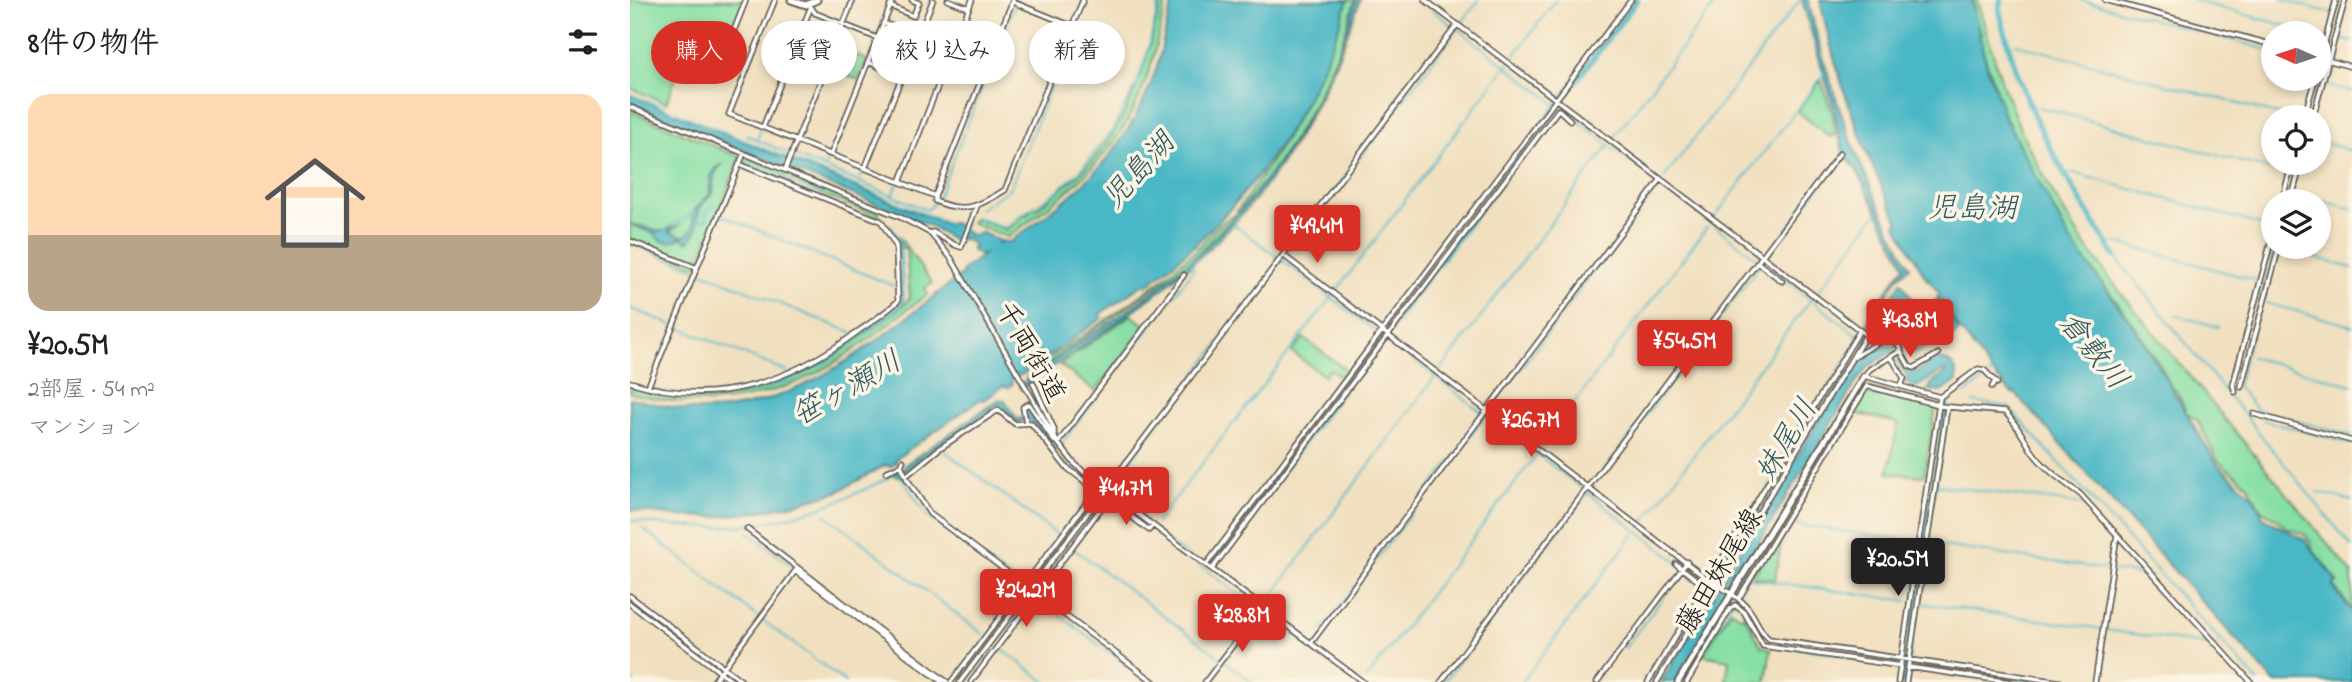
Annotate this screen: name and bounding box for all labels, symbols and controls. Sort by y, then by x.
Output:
chip: 購入 [651,21,747,84]
chip: 賃貸 [761,21,857,84]
chip: 絞り込み [871,21,1015,84]
chip: 新着 [1029,21,1125,84]
north arrow [2261,21,2331,91]
map controls [2261,21,2331,259]
text: 8件の物件 [28,23,159,67]
icon: filters [564,23,602,61]
button: locate [2261,105,2331,175]
water label: 児島湖 [1094,122,1188,220]
icon: home [252,140,378,266]
water label: 児島湖 [1927,188,2020,232]
button: layers [2261,189,2331,259]
pin: ¥49.4M [1260,205,1374,265]
text: ¥49.4M [1290,211,1344,244]
street label: 千両街道 [983,294,1075,412]
pin: ¥43.8M [1853,300,1967,359]
water label: 倉敷川 [2047,303,2137,401]
text: ¥43.8M [1882,305,1938,338]
pin: ¥54.5M [1628,320,1742,380]
text: ¥20.5M [28,325,109,369]
text: ¥54.5M [1653,326,1717,359]
water label: 笹ヶ瀬川 [785,341,911,439]
text: 2部屋 · 54 m² [28,374,155,407]
water label: 妹尾川 [1746,391,1830,491]
pin: ¥26.7M [1474,400,1588,459]
text: ¥26.7M [1502,405,1560,438]
text: マンション [28,412,142,445]
pin: ¥41.7M [1069,468,1183,527]
text: ¥41.7M [1099,473,1153,506]
street label: 藤田妹尾線 [1667,501,1775,643]
pin: ¥20.5M [1841,538,1955,598]
text: ¥20.5M [1867,544,1929,577]
pin: ¥24.2M [969,570,1083,629]
text: ¥24.2M [996,575,1056,608]
pin: ¥28.8M [1185,594,1299,654]
text: ¥28.8M [1214,600,1270,633]

